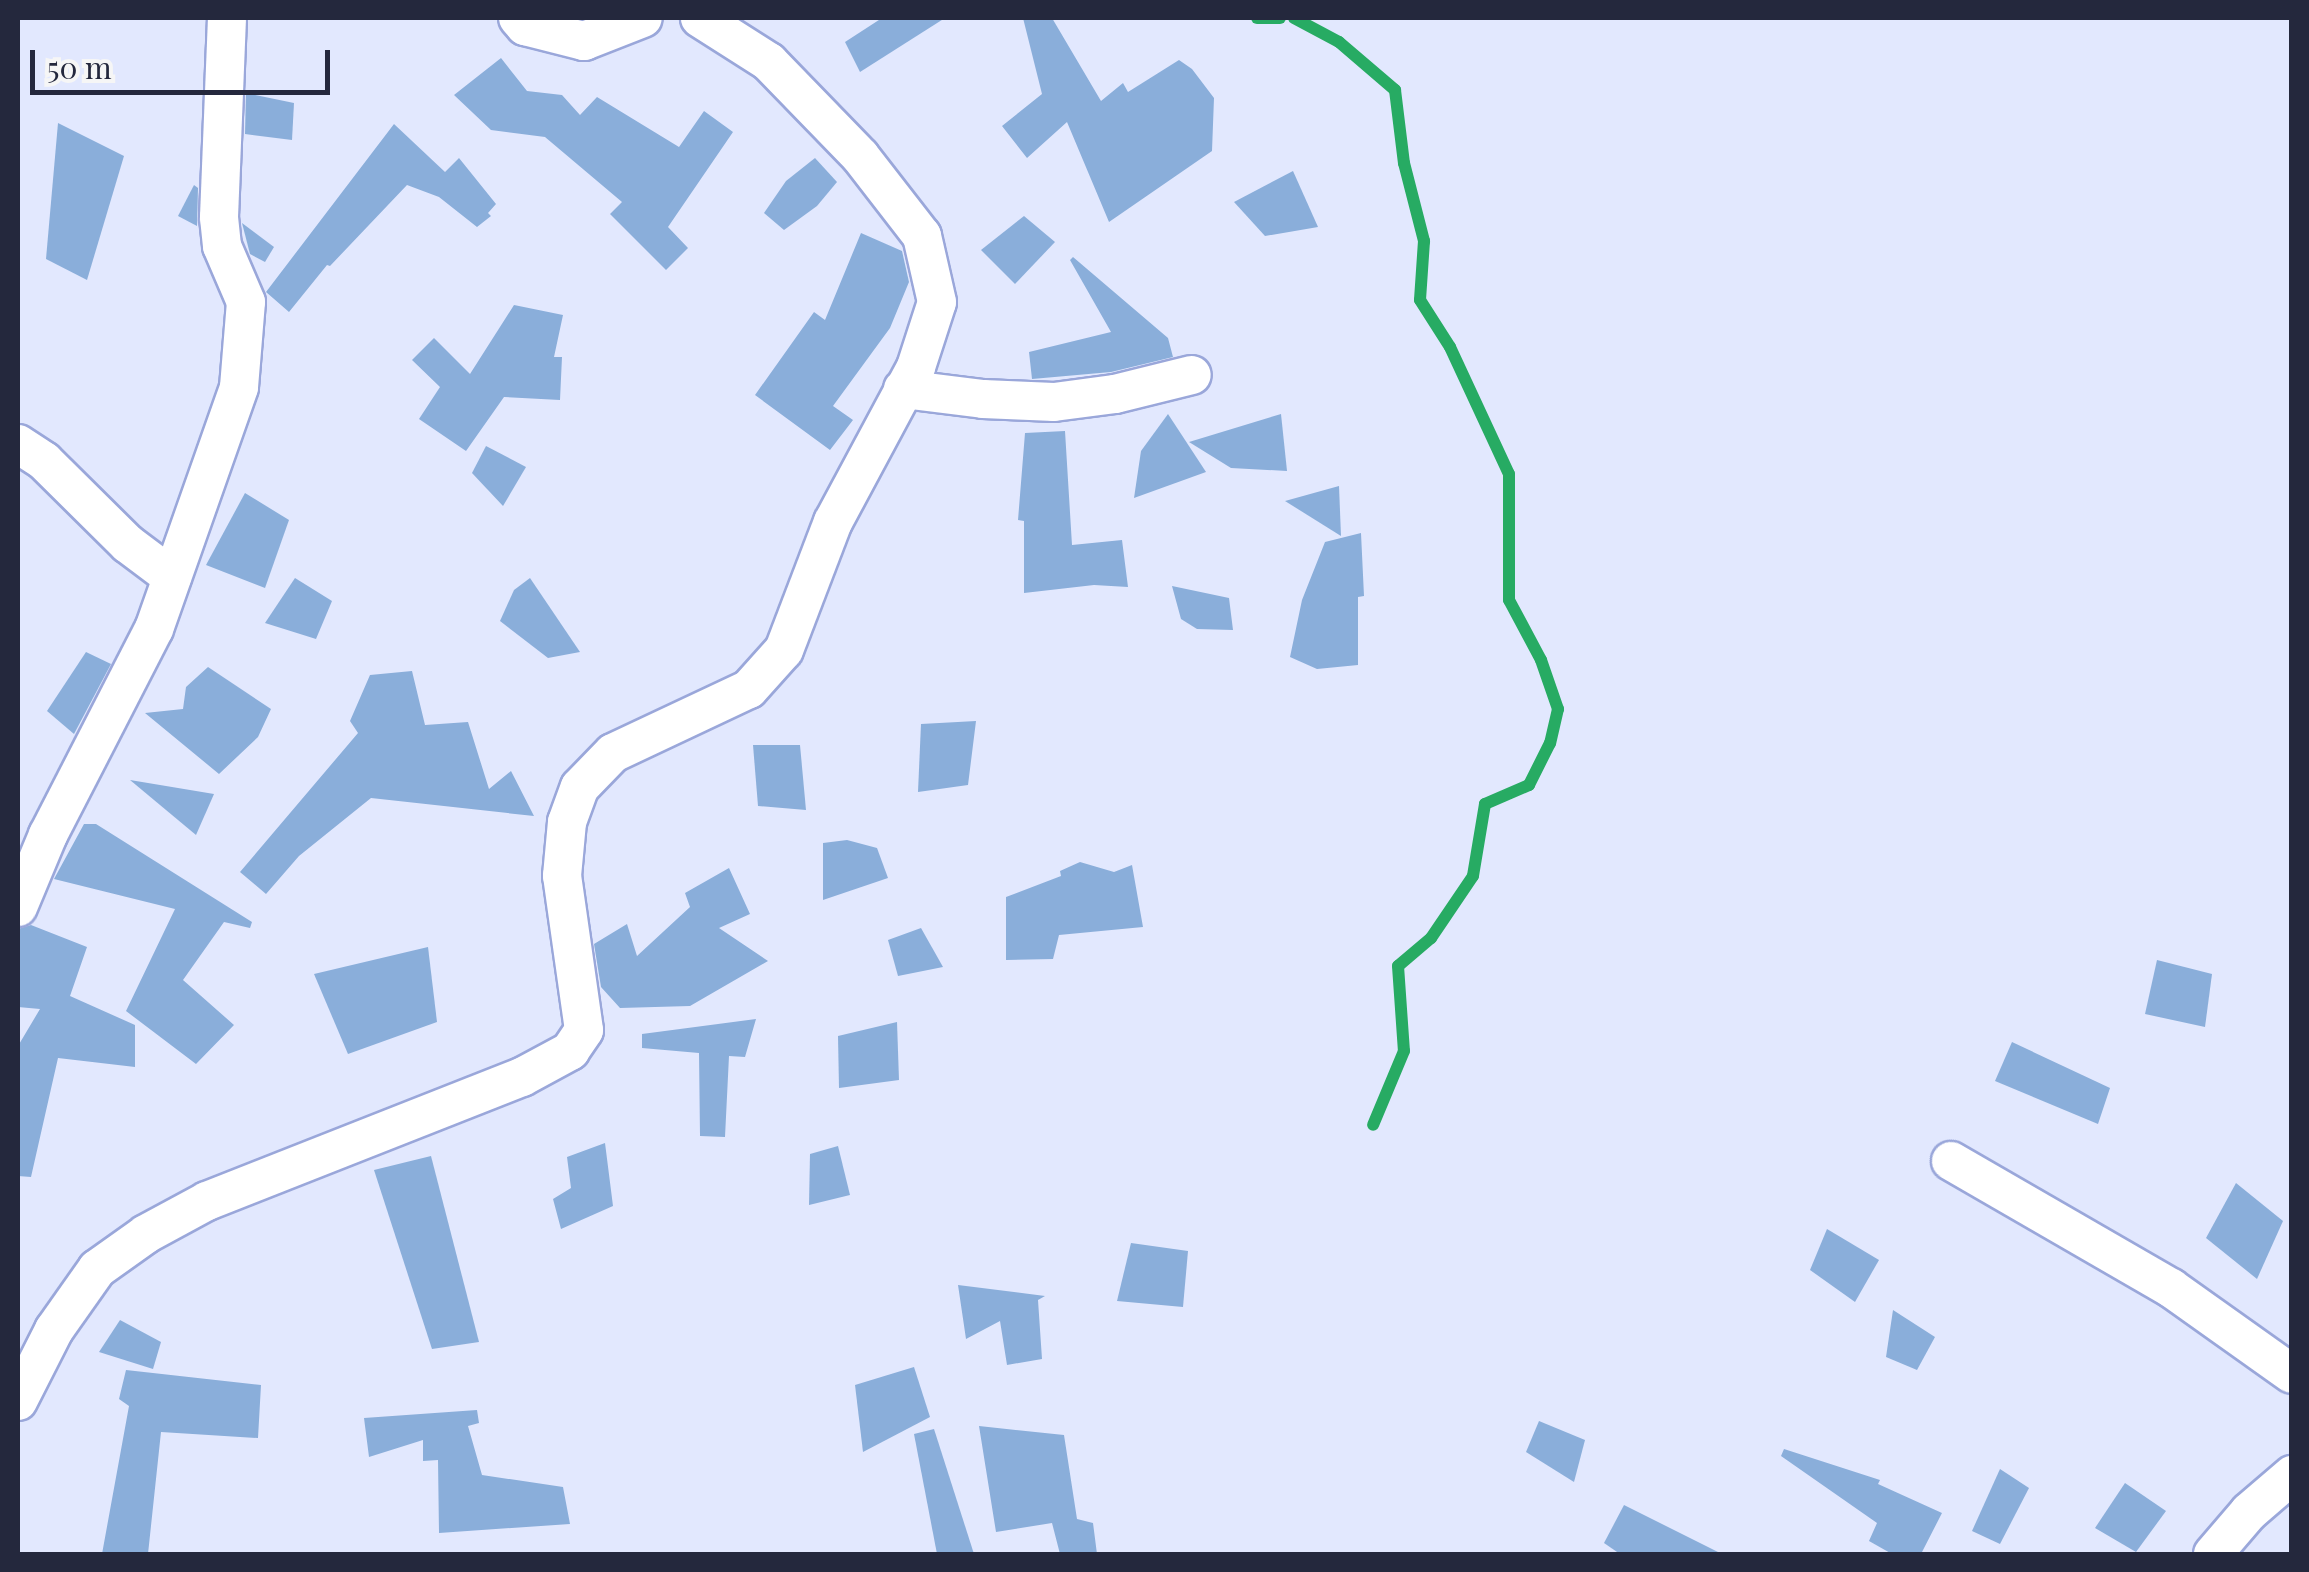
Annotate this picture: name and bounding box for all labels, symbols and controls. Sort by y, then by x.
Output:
scale bar [35,30,335,92]
text: 50 m [47,47,112,87]

